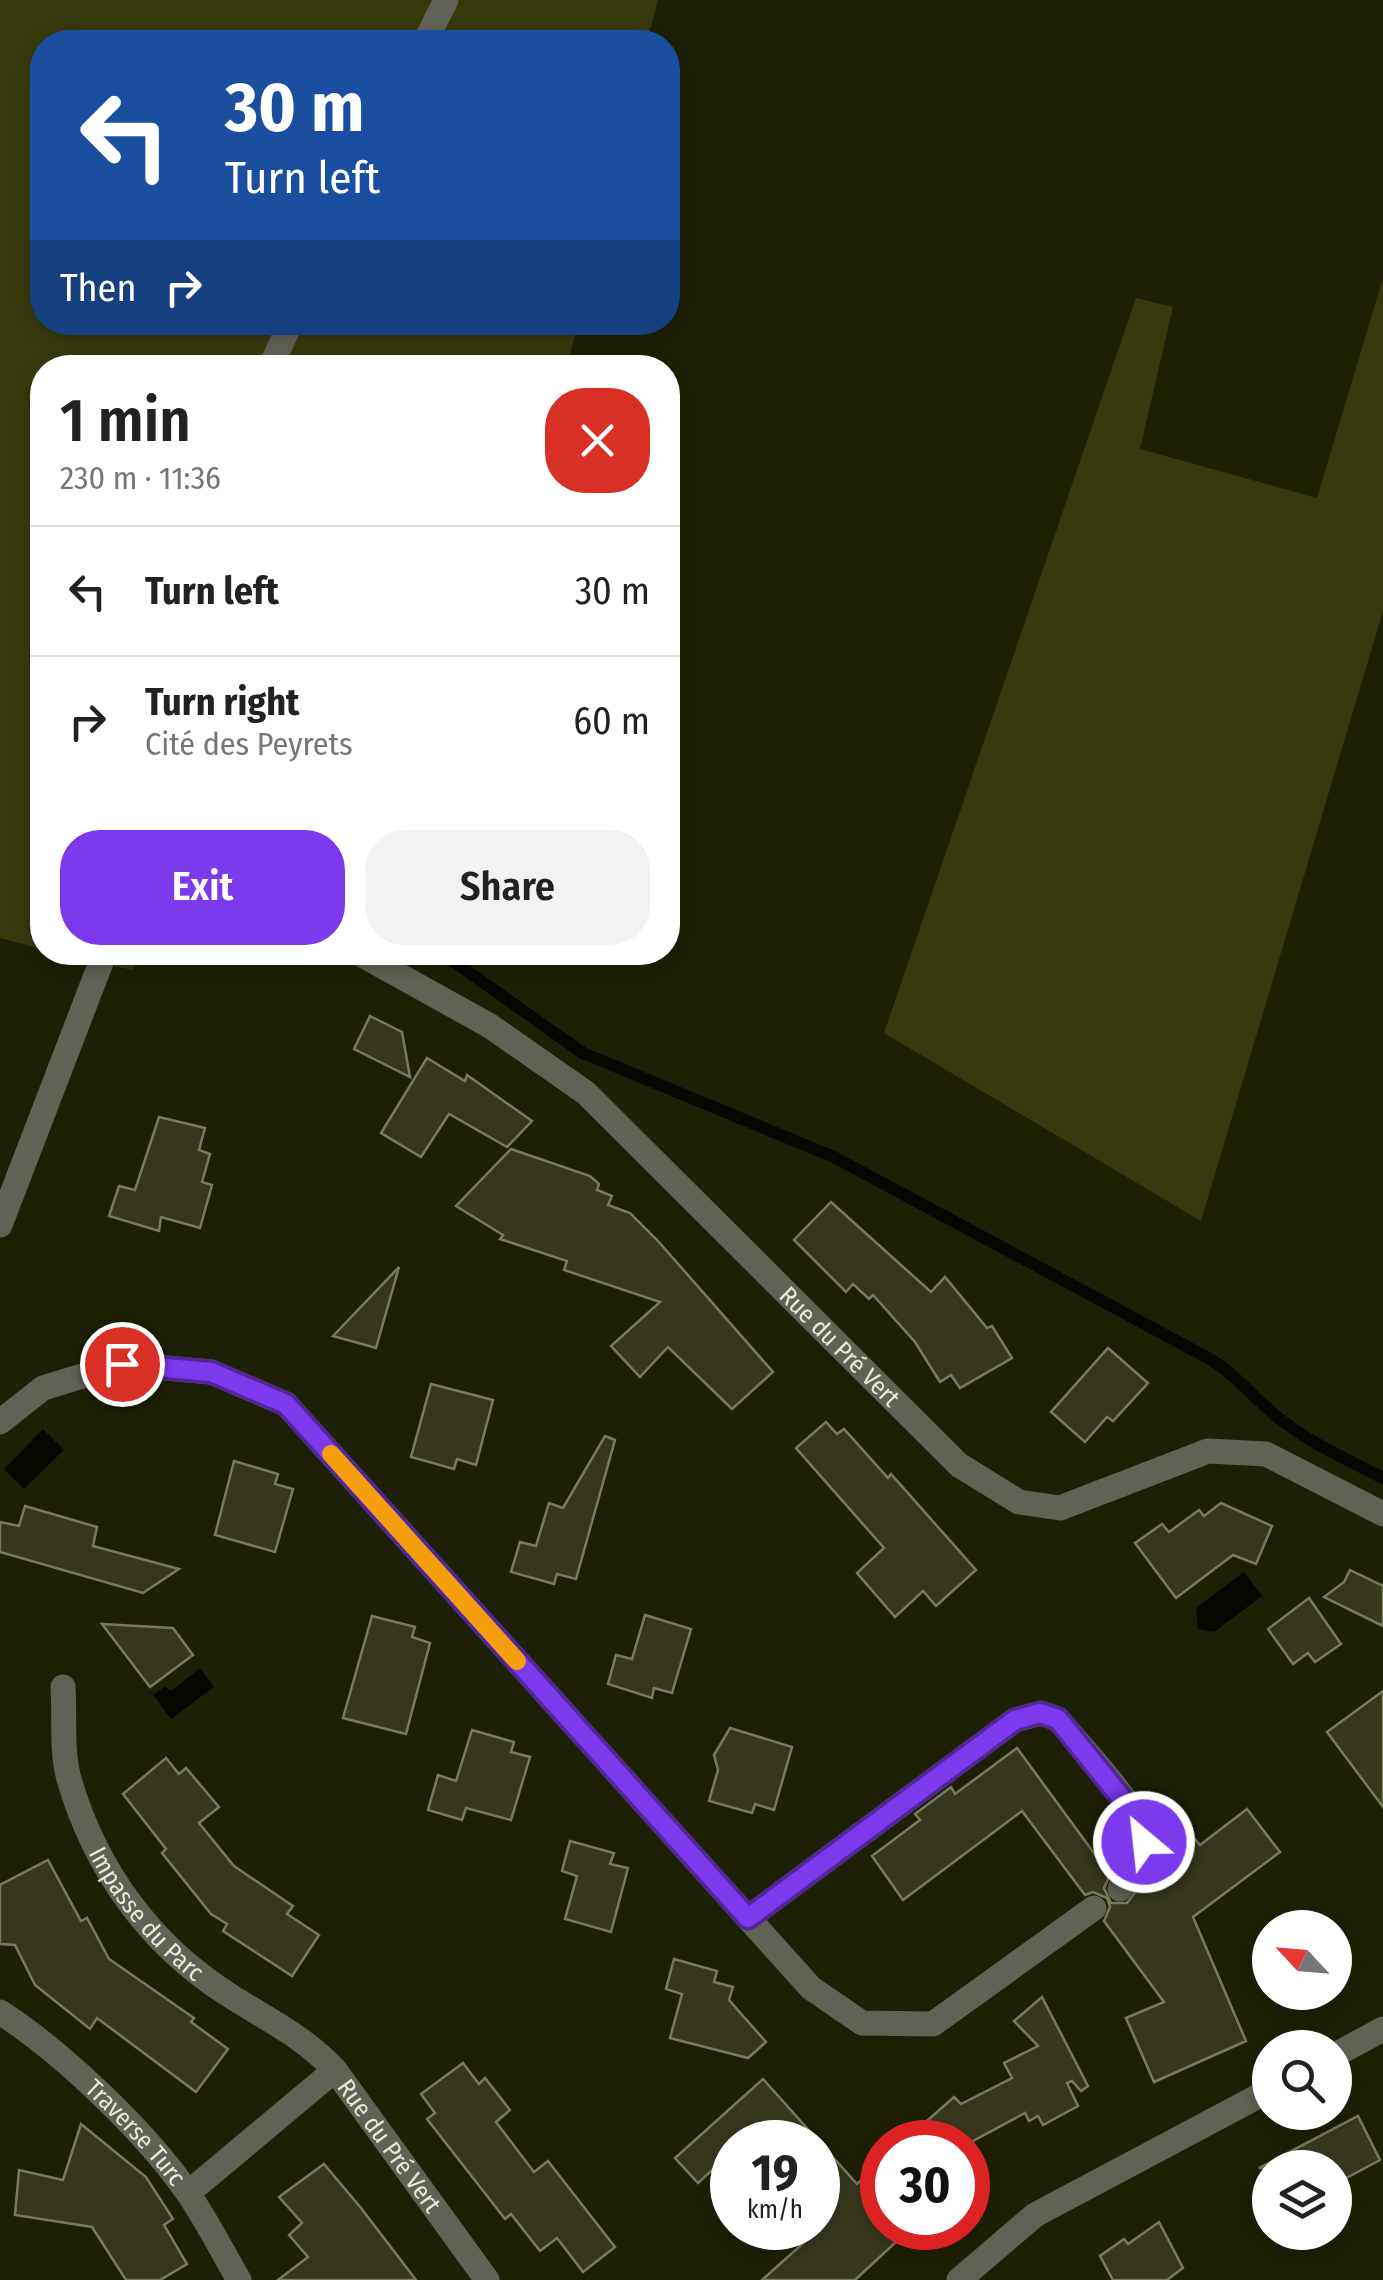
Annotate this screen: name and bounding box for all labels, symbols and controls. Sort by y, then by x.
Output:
text: 30 m [225,66,364,150]
icon: left [60,70,190,200]
text: Turn left [225,151,380,205]
icon: right [156,260,211,315]
text: Then [60,265,136,311]
text: 1 min [60,385,191,457]
button: close [545,388,650,493]
text: 230 m · 11:36 [60,459,221,497]
icon: left [60,564,115,619]
text: Turn left [145,568,279,614]
text: 30 m [575,568,650,614]
text: Turn right [145,679,299,725]
icon: right [60,694,115,749]
text: 60 m [573,698,650,744]
text: Cité des Peyrets [145,725,353,763]
button: Exit [60,830,345,945]
button: Share [365,830,650,945]
street label: Rue du Pré Vert [773,1281,906,1414]
pin [80,1322,165,1407]
icon: arrive [95,1337,150,1392]
position arrow [1092,1790,1196,1894]
street label: Impasse du Parc [82,1842,210,1988]
north arrow [1252,1910,1352,2010]
map controls [1252,1910,1352,2250]
button: search [1252,2030,1352,2130]
street label: Traverse Turc [79,2073,192,2192]
street label: Rue du Pré Vert [331,2074,448,2219]
speed limit sign: 30 [860,2120,990,2250]
text: 19 [751,2143,798,2203]
button: layers [1252,2150,1352,2250]
text: km/h [747,2195,803,2225]

